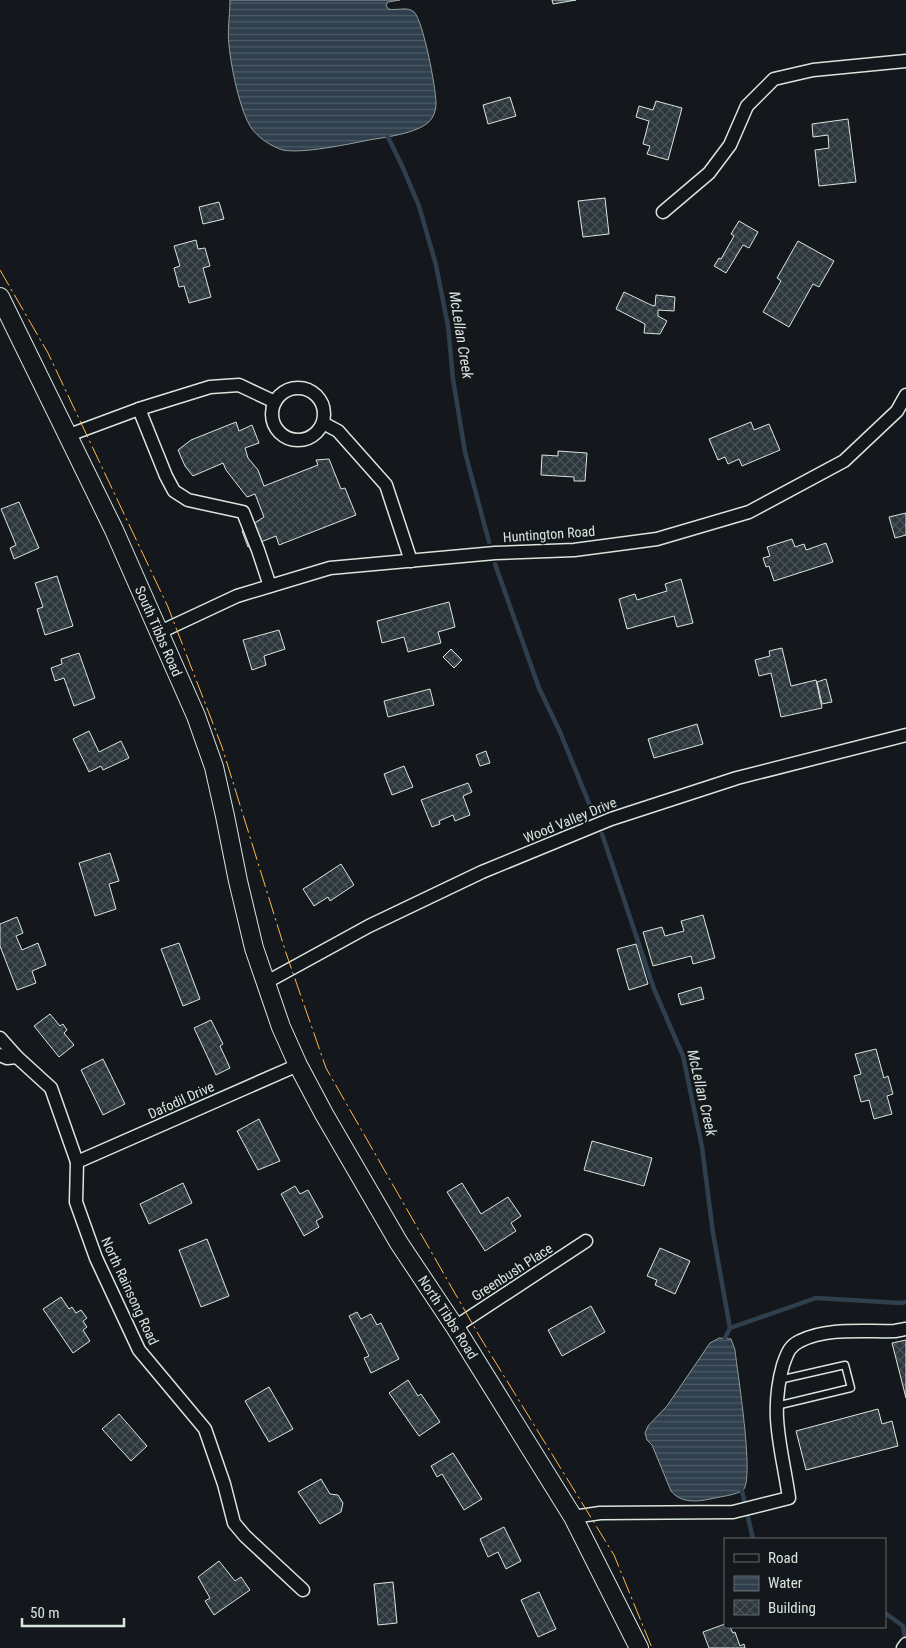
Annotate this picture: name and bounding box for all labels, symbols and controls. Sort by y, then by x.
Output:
water label: McLellan Creek [445,290,477,380]
street label: Huntington Road [502,523,596,545]
street label: South Tibbs Road [132,584,186,679]
street label: Wood Valley Drive [521,794,619,846]
water label: McLellan Creek [683,1048,721,1138]
street label: Dafodil Drive [145,1078,217,1122]
street label: North Rainsong Road [98,1235,162,1347]
street label: Greenbush Place [469,1240,556,1304]
street label: North Tibbs Road [415,1273,481,1362]
legend [724,1538,886,1628]
text: Road [768,1549,798,1567]
text: Water [768,1574,803,1592]
scale bar [22,1596,125,1628]
text: Building [768,1599,816,1617]
text: 50 m [30,1604,60,1622]

